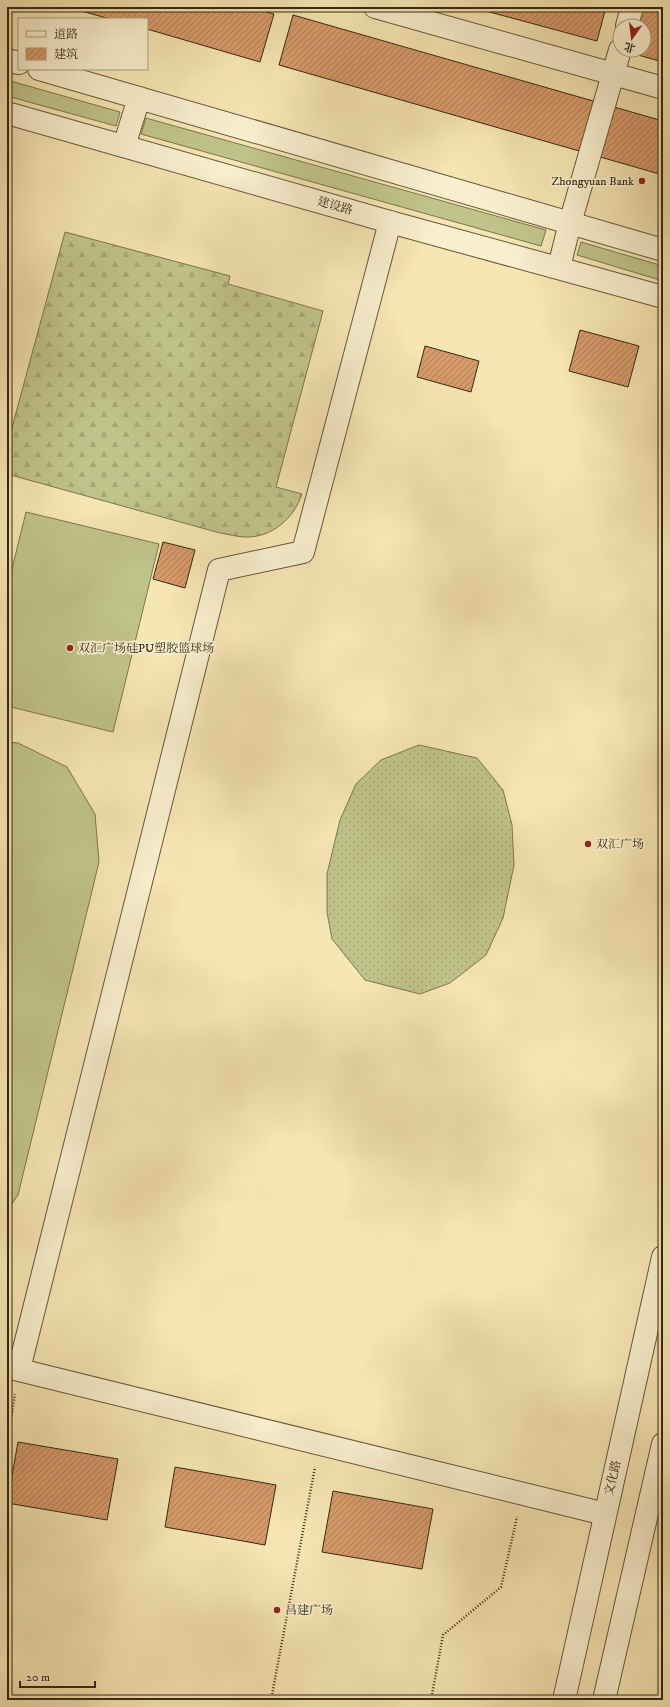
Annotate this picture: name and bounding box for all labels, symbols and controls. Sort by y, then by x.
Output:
legend [18,18,148,70]
north arrow [612,18,652,58]
text: 道路 [54,27,78,42]
text: 北 [623,39,637,55]
text: 建筑 [54,47,78,62]
place label: Zhongyuan Bank [552,174,634,189]
marker: Zhongyuan Bank [637,176,647,186]
street label: 建设路 [316,194,354,218]
place label: 双汇广场硅PU塑胶篮球场 [78,641,214,656]
marker: 双汇广场硅PU塑胶篮球场 [65,643,75,653]
place label: 双汇广场 [596,837,644,852]
marker: 双汇广场 [583,839,593,849]
street label: 文化路 [602,1459,624,1497]
place label: 昌建广场 [285,1603,333,1618]
marker: 昌建广场 [272,1605,282,1615]
scale bar [20,1663,95,1689]
text: 20 m [26,1670,50,1685]

